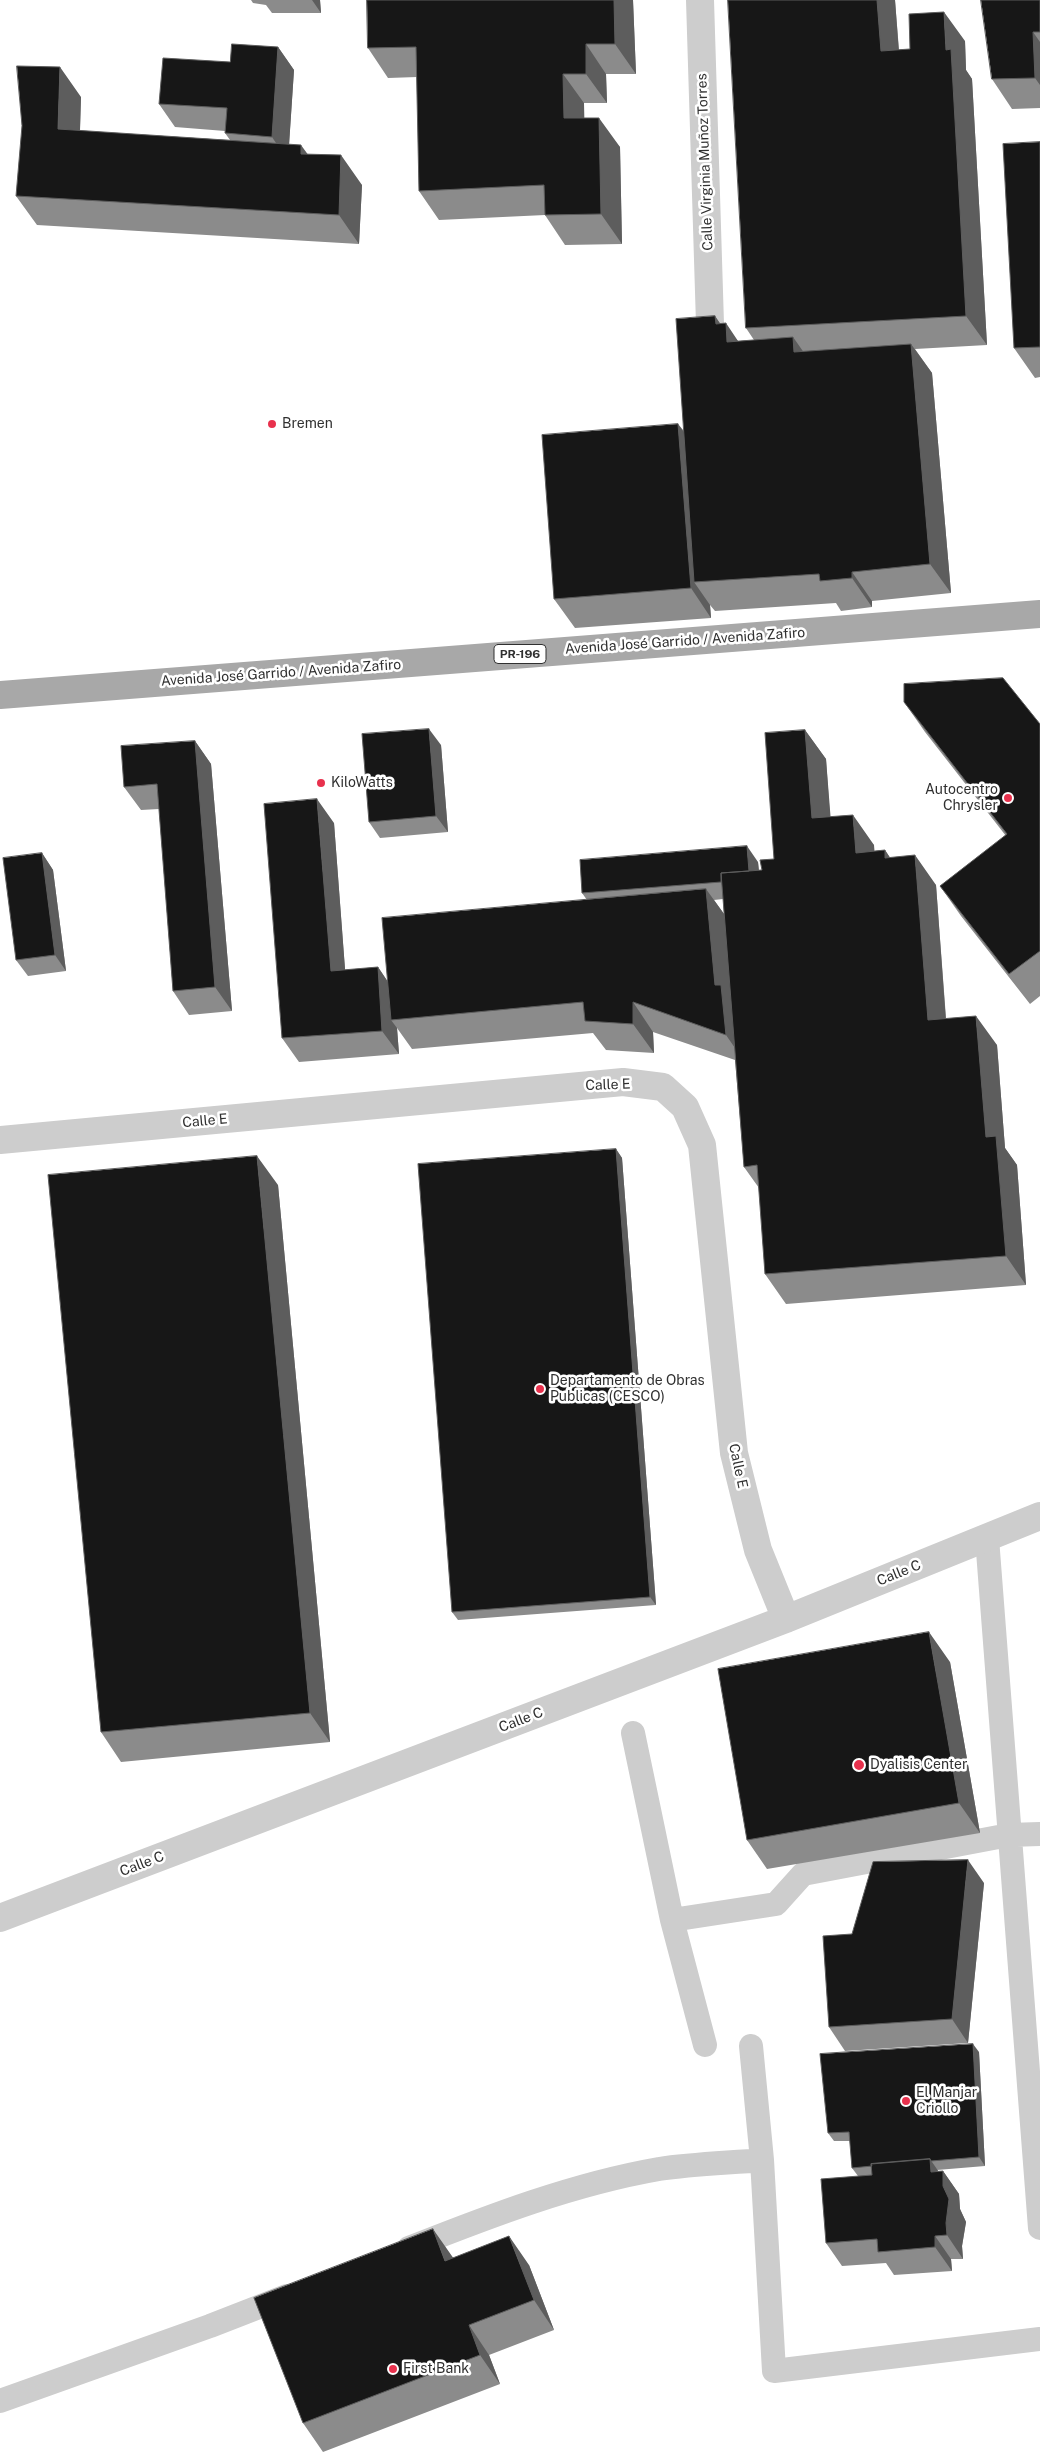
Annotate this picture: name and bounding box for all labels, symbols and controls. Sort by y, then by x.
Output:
street label: Calle Virginia Muñoz Torres [694,73,716,251]
place label: Bremen [282,416,333,432]
marker: Bremen [266,418,278,430]
street label: Avenida José Garrido / Avenida Zafiro [564,624,806,658]
road number: PR-196 [494,644,546,664]
street label: Avenida José Garrido / Avenida Zafiro [160,656,402,690]
place label: KiloWatts [331,775,393,791]
marker: KiloWatts [315,777,327,789]
place label: Autocentro Chrysler [925,782,998,814]
marker: Autocentro Chrysler [1002,792,1014,804]
street label: Calle E [585,1076,631,1094]
street label: Calle E [182,1111,228,1131]
place label: Departamento de Obras Publicas (CESCO) [550,1373,705,1405]
marker: Departamento de Obras Publicas (CESCO) [534,1383,546,1395]
street label: Calle E [725,1442,751,1490]
street label: Calle C [874,1557,924,1589]
street label: Calle C [496,1704,546,1736]
place label: Dyalisis Center [870,1757,967,1773]
marker: Dyalisis Center [852,1758,866,1772]
street label: Calle C [117,1848,167,1880]
place label: El Manjar Criollo [916,2085,977,2118]
marker: El Manjar Criollo [900,2095,912,2107]
place label: First Bank [403,2361,469,2377]
marker: First Bank [387,2363,399,2375]

